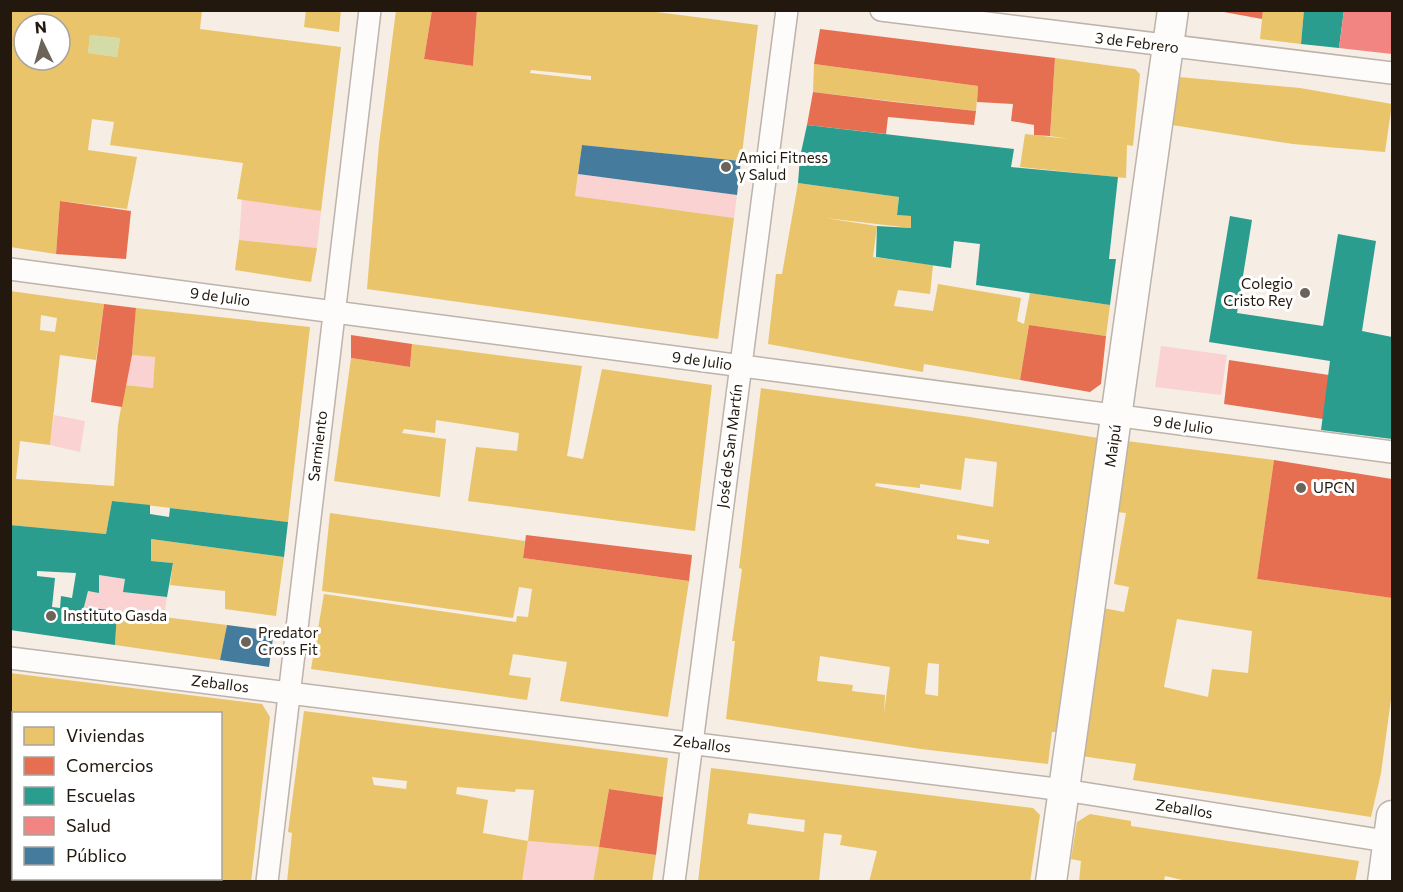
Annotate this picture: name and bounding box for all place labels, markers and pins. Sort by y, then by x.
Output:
place label: Amici Fitness y Salud [738,148,828,183]
marker: Amici Fitness y Salud [719,160,733,174]
place label: Colegio Cristo Rey [1223,274,1293,309]
marker: Colegio Cristo Rey [1298,286,1312,300]
place label: UPCN [1313,478,1355,496]
marker: UPCN [1294,481,1308,495]
place label: Instituto Gasda [63,606,167,624]
marker: Instituto Gasda [44,609,58,623]
place label: Predator Cross Fit [258,623,319,658]
marker: Predator Cross Fit [239,635,253,649]

